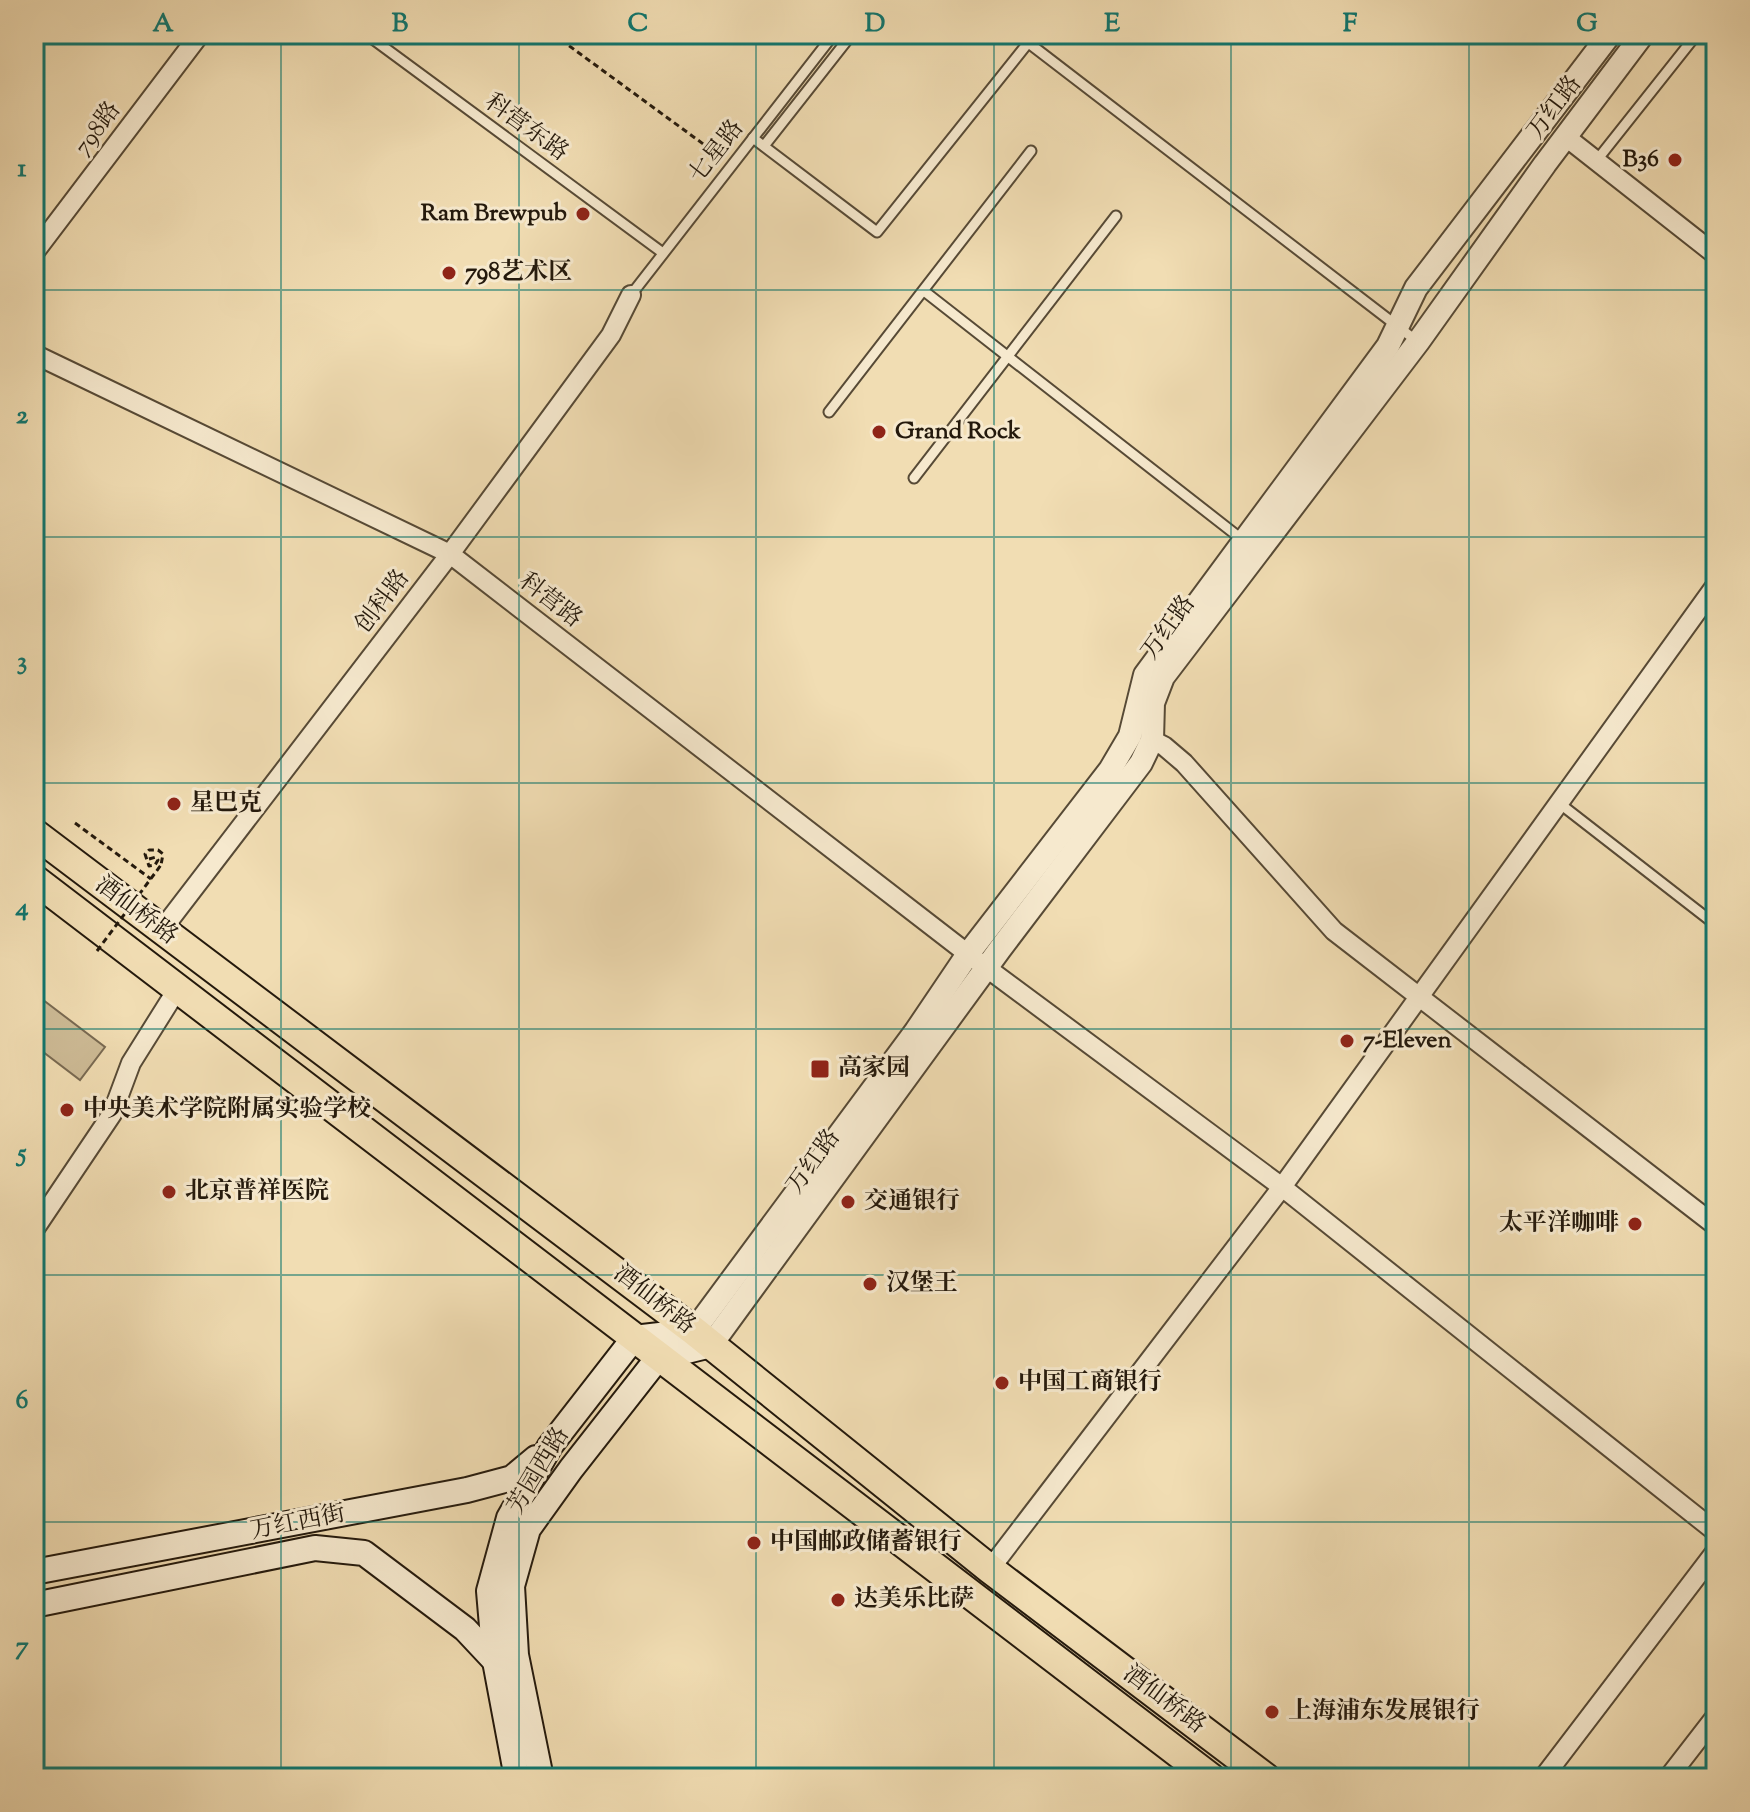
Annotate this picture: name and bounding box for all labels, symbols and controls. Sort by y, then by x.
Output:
text: A [152,6,174,43]
text: B [392,6,409,43]
text: C [628,6,648,43]
text: D [865,6,885,43]
text: E [1104,6,1120,43]
text: F [1343,6,1358,43]
text: G [1576,6,1598,43]
street label: 万红路 [1520,69,1590,147]
street label: 科营东路 [477,86,575,170]
street label: 798路 [67,95,129,163]
street label: 七星路 [681,113,753,191]
place label: B36 [1622,143,1659,177]
text: 1 [18,151,27,188]
marker: B36 [1666,151,1684,169]
place label: Ram Brewpub [421,197,567,231]
marker: Ram Brewpub [574,205,592,223]
place label: 798艺术区 [465,256,572,290]
marker: 798艺术区 [440,264,458,282]
text: 2 [16,398,29,435]
place label: Grand Rock [895,415,1022,449]
marker: Grand Rock [870,423,888,441]
street label: 创科路 [348,563,418,641]
street label: 科营路 [511,565,589,637]
street label: 万红路 [1134,589,1204,667]
text: 3 [17,644,27,681]
place label: 星巴克 [190,787,262,821]
marker: 星巴克 [165,795,183,813]
street label: 酒仙桥路 [87,869,185,953]
text: 4 [14,890,29,927]
place label: 7-Eleven [1363,1024,1453,1058]
marker: 7-Eleven [1338,1032,1356,1050]
place label: 高家园 [838,1052,910,1086]
marker: 高家园 [809,1058,831,1080]
place label: 中央美术学院附属实验学校 [83,1093,371,1127]
marker: 中央美术学院附属实验学校 [58,1101,76,1119]
street label: 万红路 [779,1123,849,1201]
text: 5 [16,1136,27,1173]
place label: 北京普祥医院 [185,1175,329,1209]
marker: 北京普祥医院 [160,1183,178,1201]
place label: 交通银行 [864,1185,960,1219]
marker: 交通银行 [839,1193,857,1211]
place label: 太平洋咖啡 [1499,1207,1619,1241]
marker: 太平洋咖啡 [1626,1215,1644,1233]
street label: 酒仙桥路 [606,1257,702,1343]
place label: 汉堡王 [886,1267,958,1301]
marker: 汉堡王 [861,1275,879,1293]
place label: 中国工商银行 [1018,1366,1162,1400]
marker: 中国工商银行 [993,1374,1011,1392]
text: 6 [16,1383,29,1420]
street label: 芳园西路 [500,1421,578,1521]
street label: 万红西街 [248,1497,348,1549]
place label: 中国邮政储蓄银行 [770,1526,962,1560]
marker: 中国邮政储蓄银行 [745,1534,763,1552]
place label: 达美乐比萨 [854,1583,974,1617]
marker: 达美乐比萨 [829,1591,847,1609]
text: 7 [15,1629,29,1666]
street label: 酒仙桥路 [1115,1658,1213,1742]
place label: 上海浦东发展银行 [1288,1695,1480,1729]
marker: 上海浦东发展银行 [1263,1703,1281,1721]

